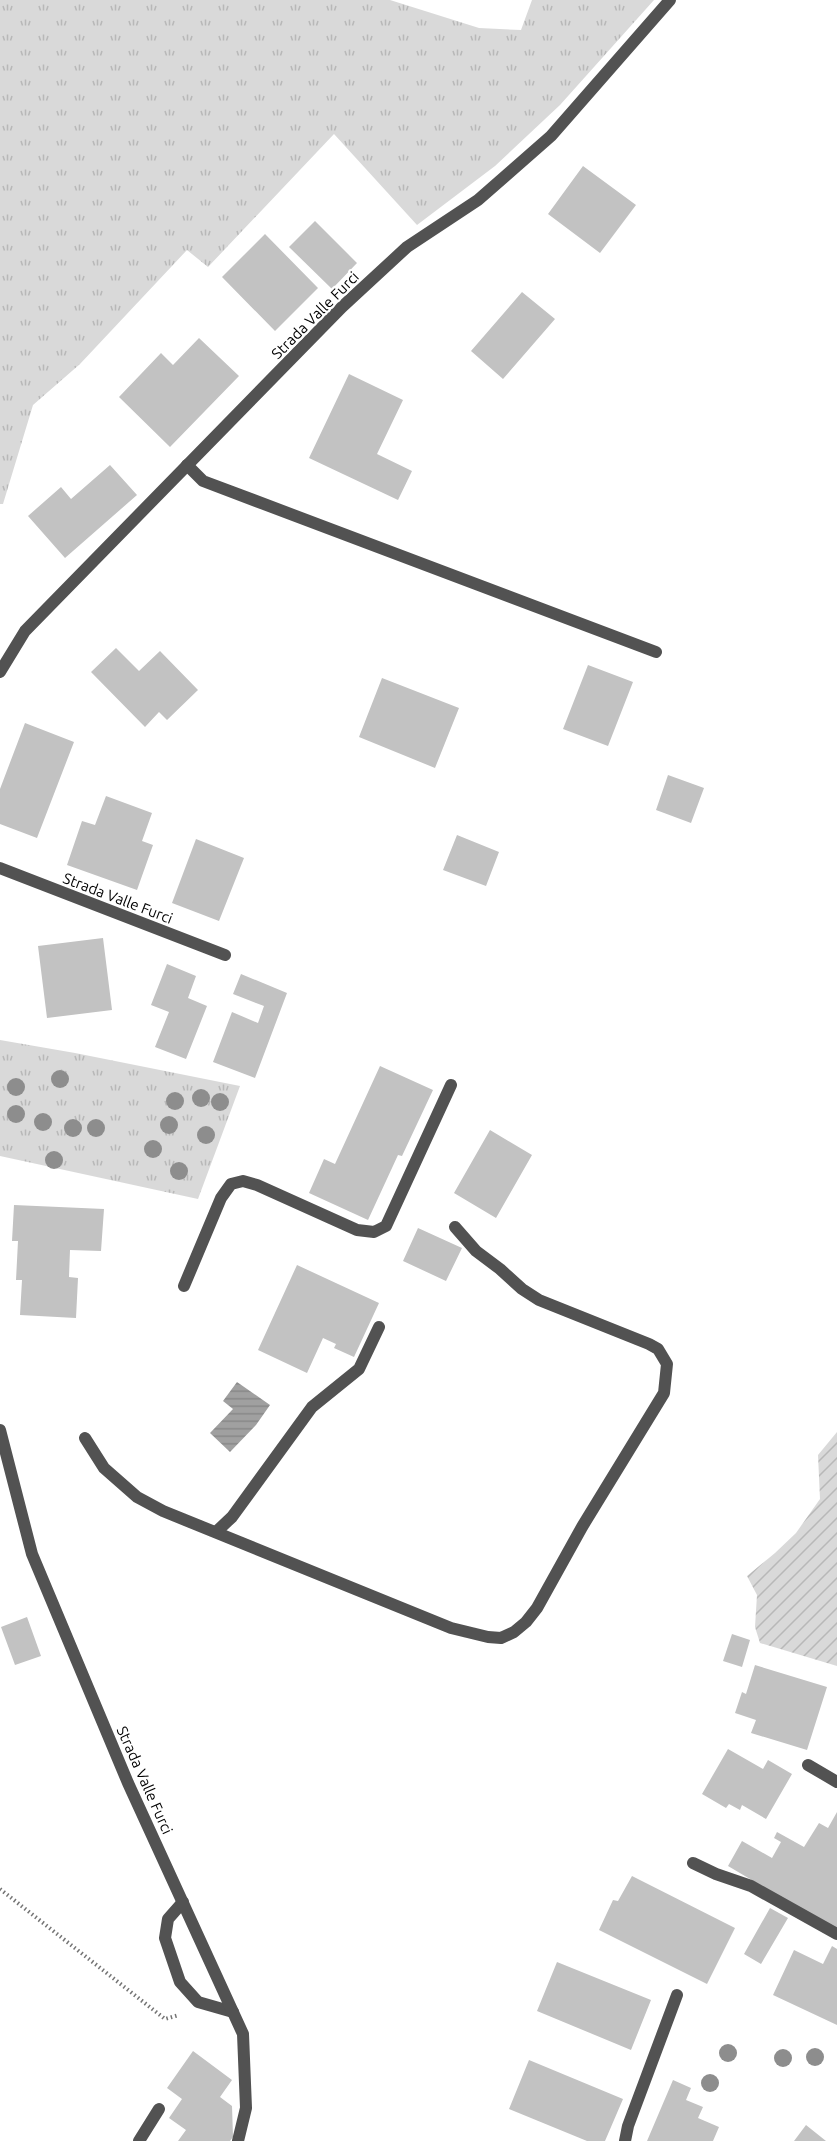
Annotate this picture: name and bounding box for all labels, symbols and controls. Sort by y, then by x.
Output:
street label: Strada Valle Furci [268,268,362,362]
street label: Strada Valle Furci [61,869,175,927]
street label: Strada Valle Furci [114,1723,176,1837]

